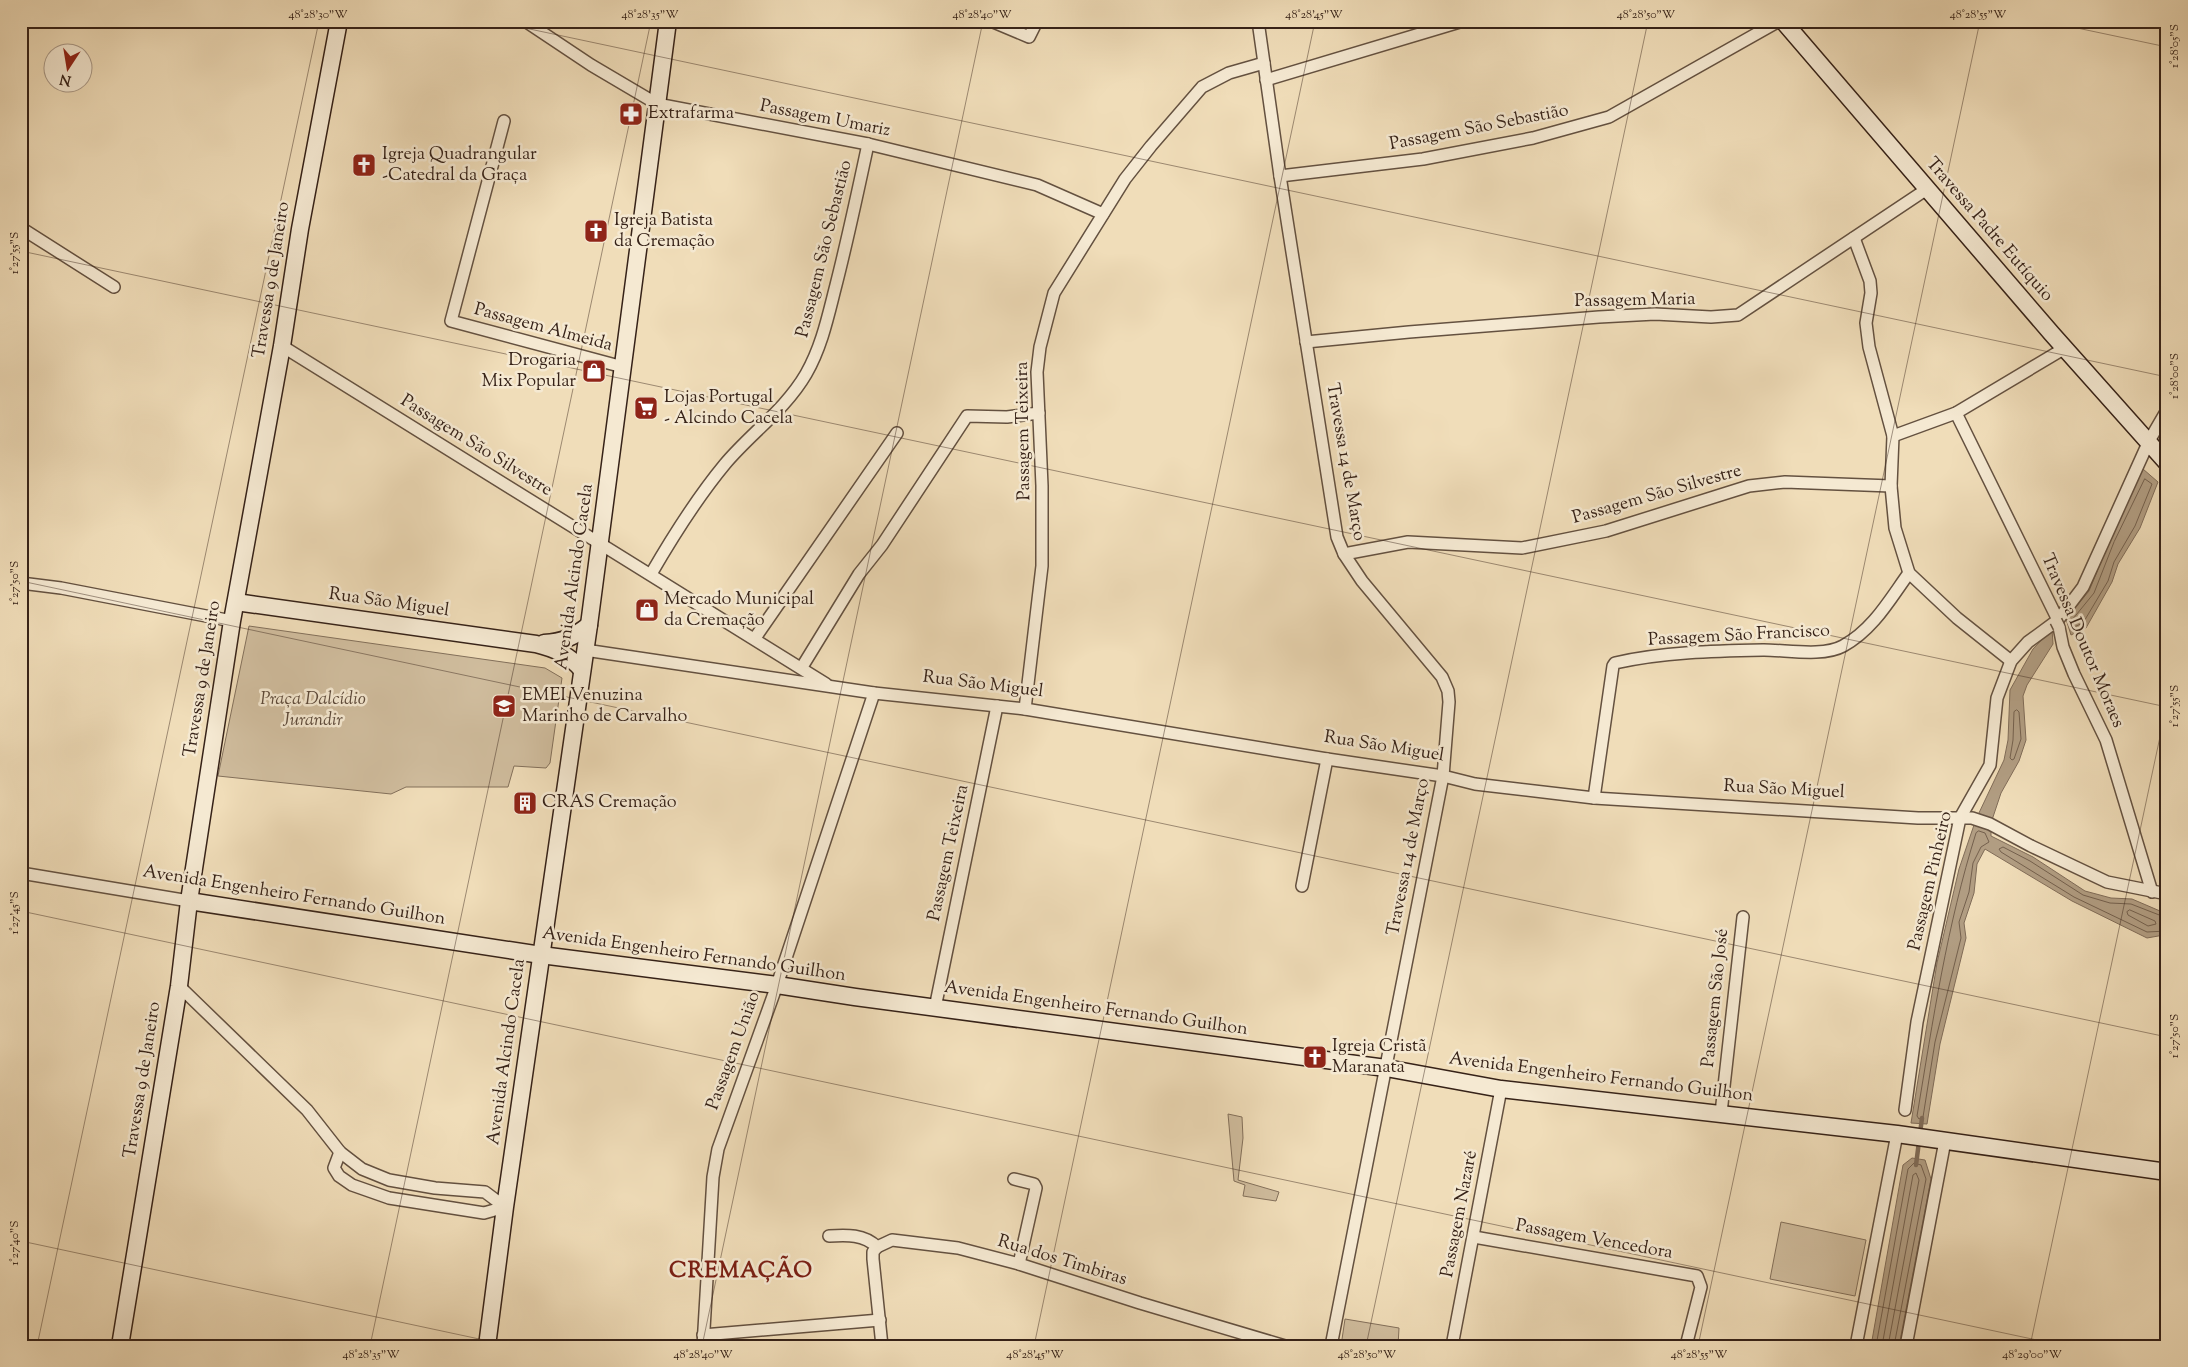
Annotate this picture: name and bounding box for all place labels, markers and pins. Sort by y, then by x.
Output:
pharmacy icon: Extrafarma [618,101,644,127]
place label: Extrafarma [648,101,734,127]
place label: Igreja Quadrangular -Catedral da Graça [382,142,537,189]
church icon: Igreja Quadrangular -Catedral da Graça [351,152,377,178]
place label: Igreja Batista da Cremação [614,208,715,255]
church icon: Igreja Batista da Cremação [583,218,609,244]
place label: Drogaria Mix Popular [481,348,576,395]
shop icon: Drogaria Mix Popular [581,358,607,384]
place label: Lojas Portugal - Alcindo Cacela [664,385,793,432]
supermarket icon: Lojas Portugal - Alcindo Cacela [633,395,659,421]
place label: Mercado Municipal da Cremação [664,587,814,634]
shop icon: Mercado Municipal da Cremação [634,597,660,623]
place label: EMEI Venuzina Marinho de Carvalho [522,683,688,730]
school or university icon: EMEI Venuzina Marinho de Carvalho [491,693,517,719]
building icon: CRAS Cremação [512,790,538,816]
place label: CRAS Cremação [542,790,677,816]
place label: Igreja Cristã Maranata [1332,1034,1426,1081]
church icon: Igreja Cristã Maranata [1302,1044,1328,1070]

